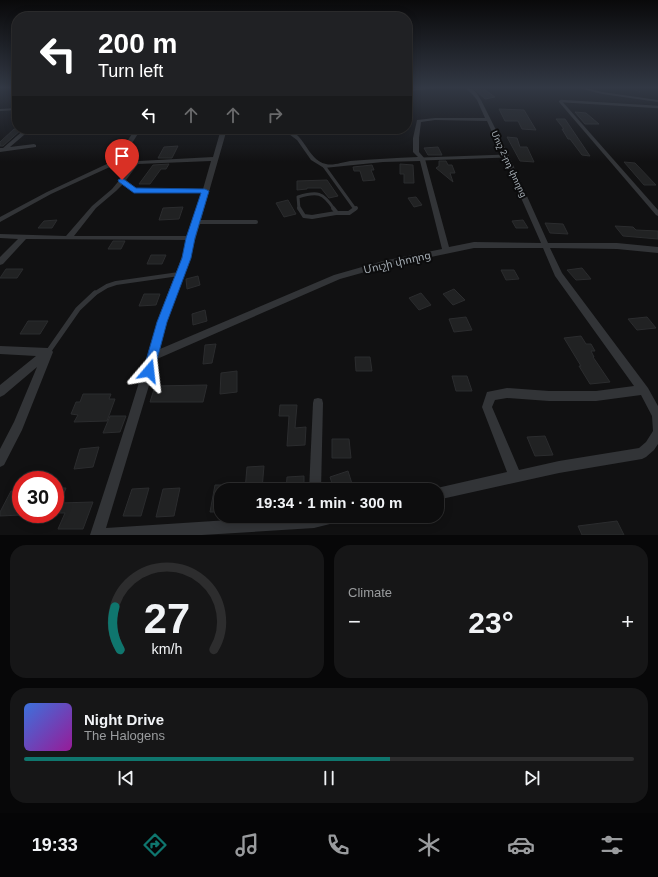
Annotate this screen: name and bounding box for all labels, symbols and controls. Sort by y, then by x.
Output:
icon: left [32,28,84,80]
text: 200 m [98,28,177,59]
text: Turn left [98,61,163,81]
icon: left [138,104,160,126]
icon: ahead [180,104,202,126]
icon: ahead [222,104,244,126]
icon: right [264,104,286,126]
street label: Մուշ 2-րդ փողոց [489,129,529,199]
pin [105,139,139,180]
icon: arrive [111,145,133,167]
street label: Մուշի փողոց [362,248,432,277]
position arrow [128,350,170,392]
speed limit sign: 30 [12,471,64,523]
text: 19:34 · 1 min · 300 m [256,494,402,511]
text: Climate [348,585,392,600]
text: 27 [144,594,190,641]
text: 23° [468,606,514,639]
text: − [348,609,361,634]
text: + [621,609,634,634]
text: km/h [152,640,183,656]
text: Night Drive [84,711,164,728]
text: The Halogens [84,728,165,743]
icon: previous [115,767,137,789]
icon: pause [318,767,340,789]
icon: next [521,767,543,789]
icon: directions [141,831,169,859]
icon: music [233,831,261,859]
icon: phone [324,831,352,859]
icon: climate [415,831,443,859]
icon: car [507,831,535,859]
icon: filters [598,831,626,859]
text: 19:33 [32,835,78,855]

